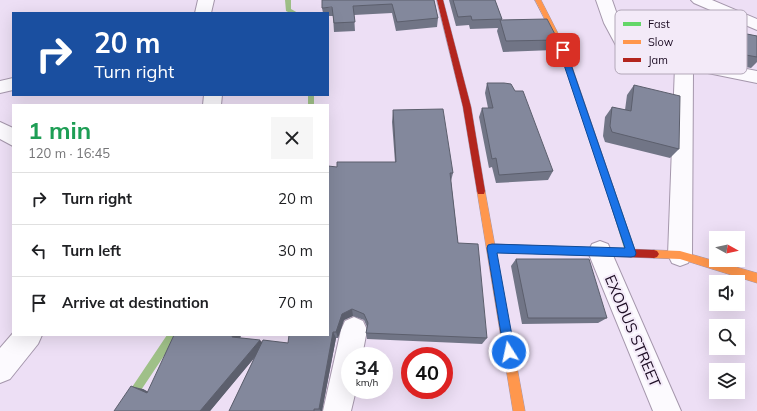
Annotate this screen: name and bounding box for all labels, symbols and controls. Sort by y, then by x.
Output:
legend [615,10,747,74]
text: Fast [648,17,670,31]
text: 20 m [94,25,160,60]
icon: right [28,28,80,80]
pin [546,33,580,67]
text: Slow [648,35,674,49]
icon: arrive [552,39,574,61]
text: Jam [648,53,668,67]
text: Turn right [94,60,174,83]
text: 1 min [28,115,91,145]
button: close [271,117,313,159]
text: 120 m · 16:45 [28,145,110,161]
icon: right [28,188,50,210]
text: Turn right [62,189,132,208]
text: 20 m [278,189,313,208]
north arrow [709,231,745,267]
map controls [709,231,745,399]
icon: left [28,240,50,262]
text: Turn left [62,241,121,260]
text: 30 m [278,241,313,260]
street label: EXODUS STREET [601,272,665,390]
button: sound [709,275,745,311]
icon: arrive [28,292,50,314]
text: Arrive at destination [62,293,209,312]
text: 70 m [278,293,313,312]
button: search [709,319,745,355]
position arrow [488,331,530,373]
speed limit sign: 40 [401,347,453,399]
text: 34 [355,355,379,380]
button: layers [709,363,745,399]
text: km/h [356,376,378,389]

